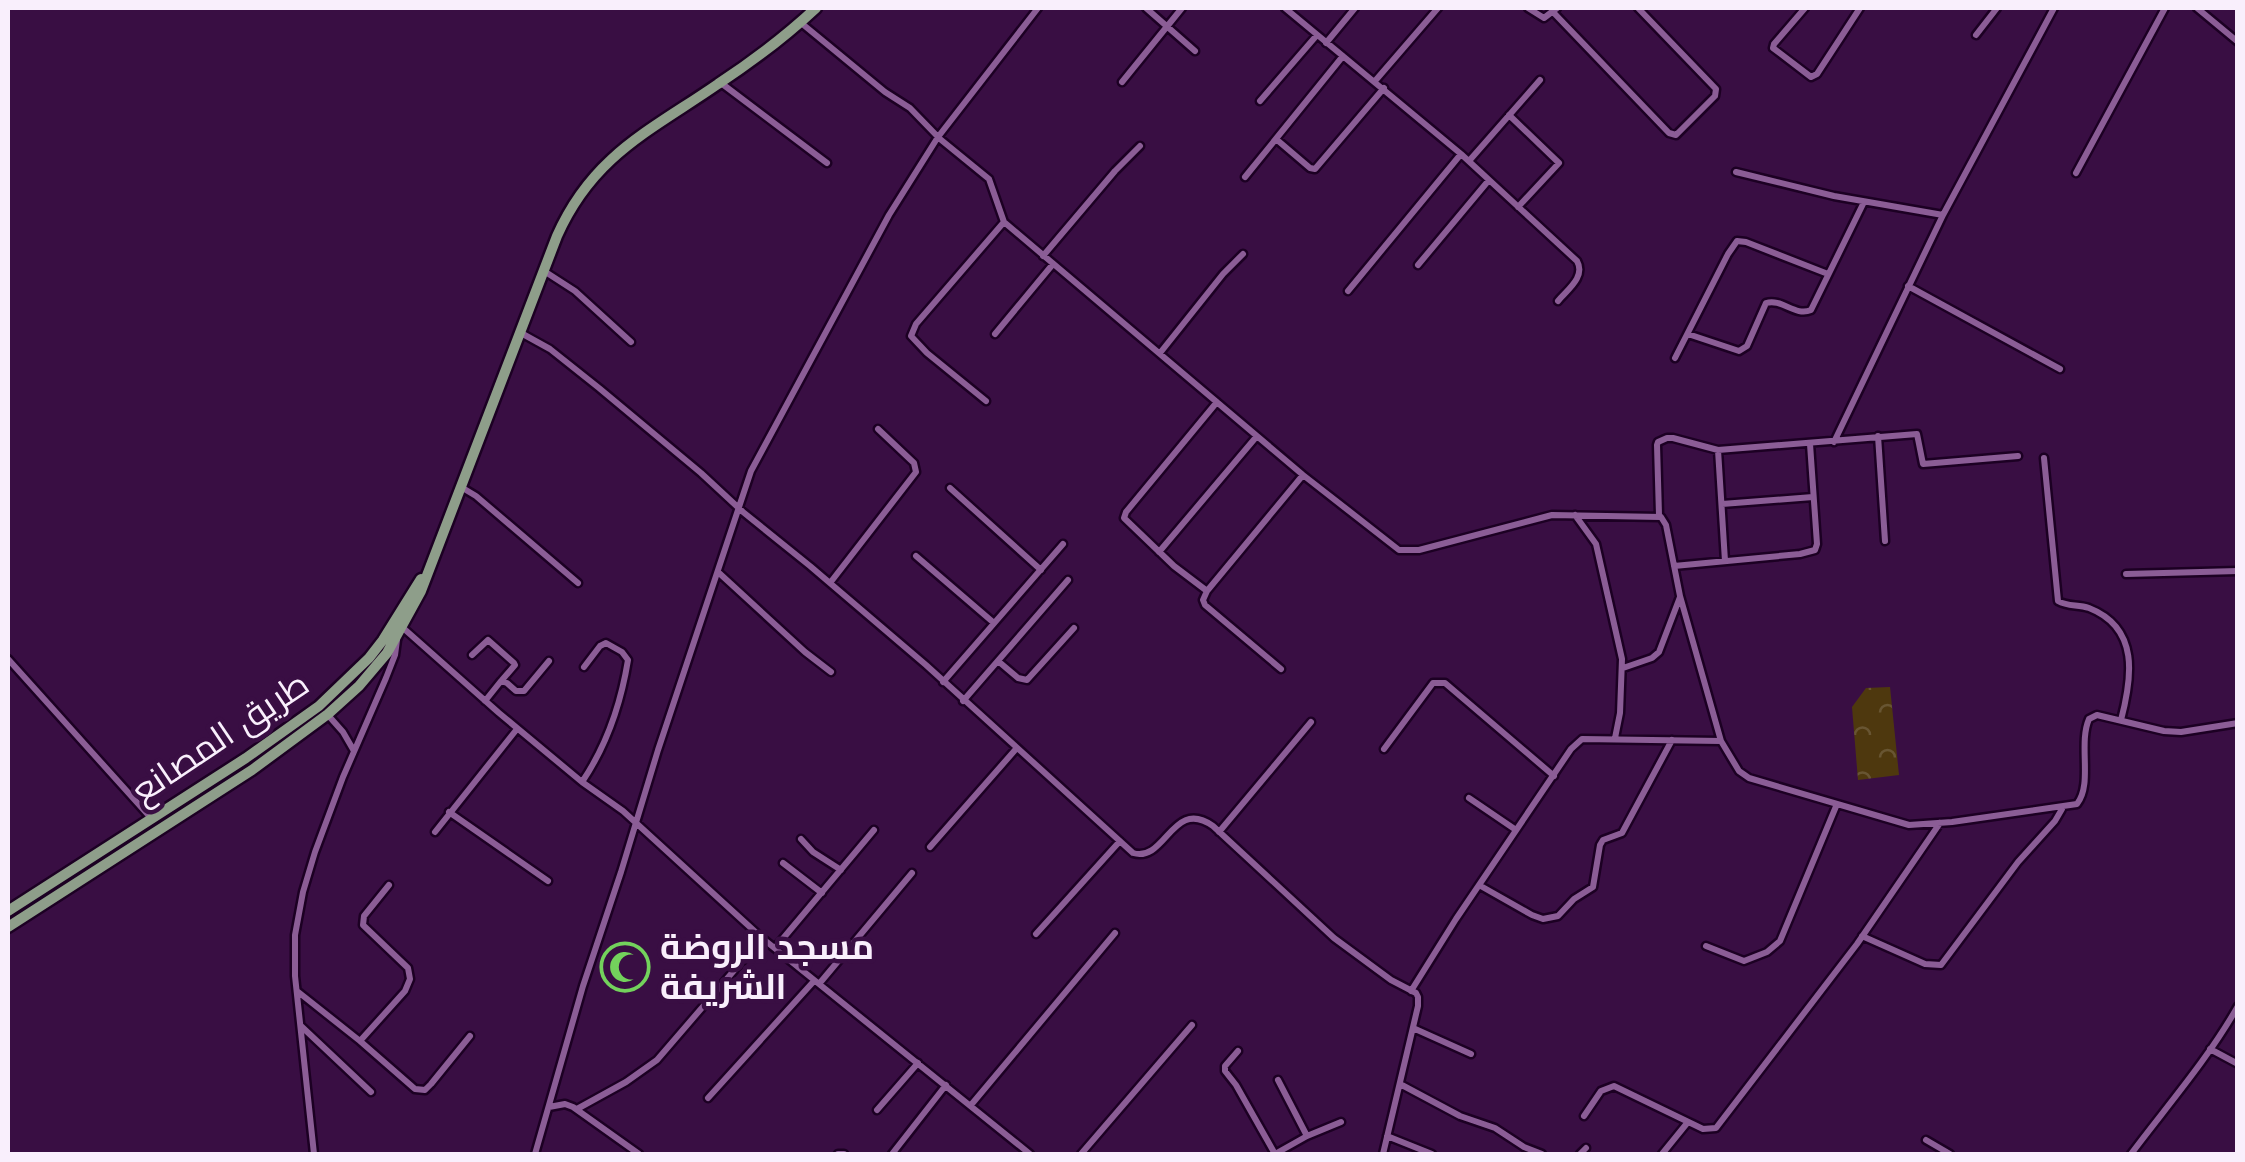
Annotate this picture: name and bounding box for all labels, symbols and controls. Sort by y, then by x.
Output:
street label: طريق المصانع [121,659,319,815]
place label: مسجد الروضة الشريفة [660,922,874,1012]
mosque icon: مسجد الروضة الشريفة [599,941,651,993]

